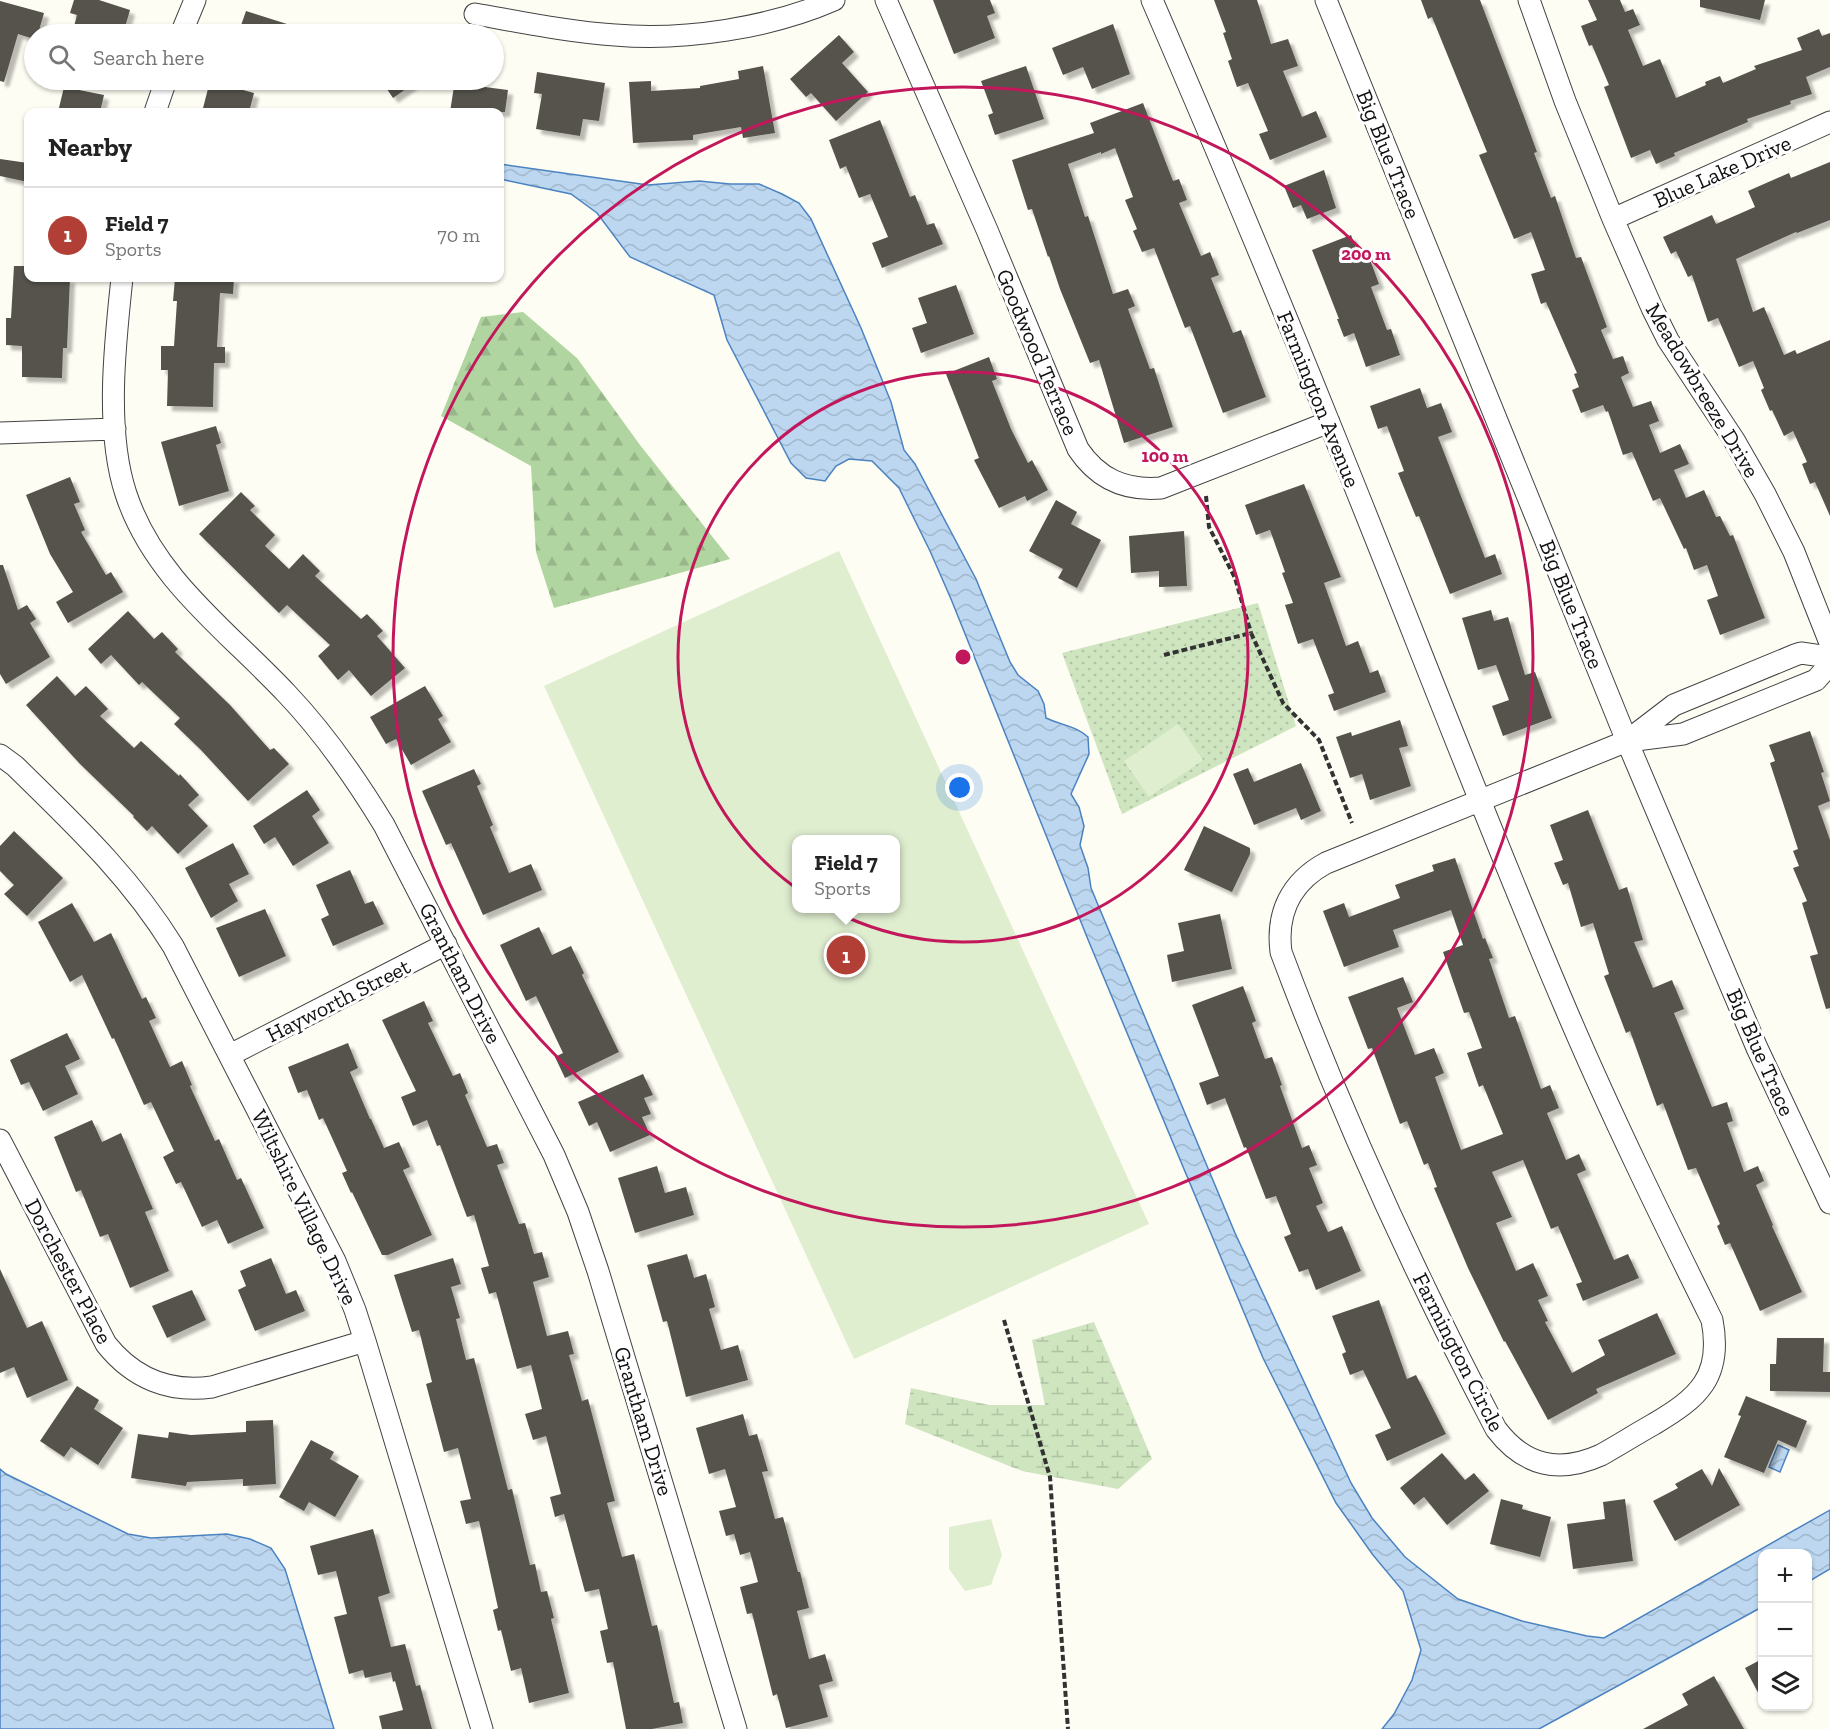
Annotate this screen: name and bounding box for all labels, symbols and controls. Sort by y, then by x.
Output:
search box [24,24,504,90]
icon: search [45,41,78,74]
text: Search here [93,44,204,71]
street label: Big Blue Trace [1350,86,1427,223]
street label: Blue Lake Drive [1649,129,1795,214]
text: Nearby [48,131,132,163]
text: Field 7 [105,210,169,237]
text: 1 [63,223,72,247]
text: 70 m [437,223,480,247]
text: Sports [105,237,162,261]
text: 200 m [1341,243,1391,265]
street label: Goodwood Terrace [990,265,1085,439]
street label: Meadowbreeze Drive [1640,298,1765,482]
street label: Farmington Avenue [1271,307,1366,491]
text: 100 m [1141,445,1189,467]
street label: Big Blue Trace [1533,536,1610,673]
centre of rings [953,647,973,667]
your location [945,773,974,802]
popup [792,835,900,913]
text: Field 7 [814,849,878,876]
text: Sports [814,876,871,900]
street label: Grantham Drive [413,898,508,1048]
pin: 1 [826,932,866,978]
street label: Hayworth Street [262,952,416,1048]
street label: Big Blue Trace [1720,984,1801,1120]
street label: Wiltshire Village Drive [246,1105,364,1309]
street label: Dorchester Place [19,1194,118,1348]
street label: Farmington Circle [1407,1268,1510,1436]
street label: Grantham Drive [608,1343,679,1499]
map controls [1758,1549,1812,1711]
button: + [1758,1549,1812,1603]
button: − [1758,1603,1812,1657]
button: layers [1758,1657,1812,1711]

